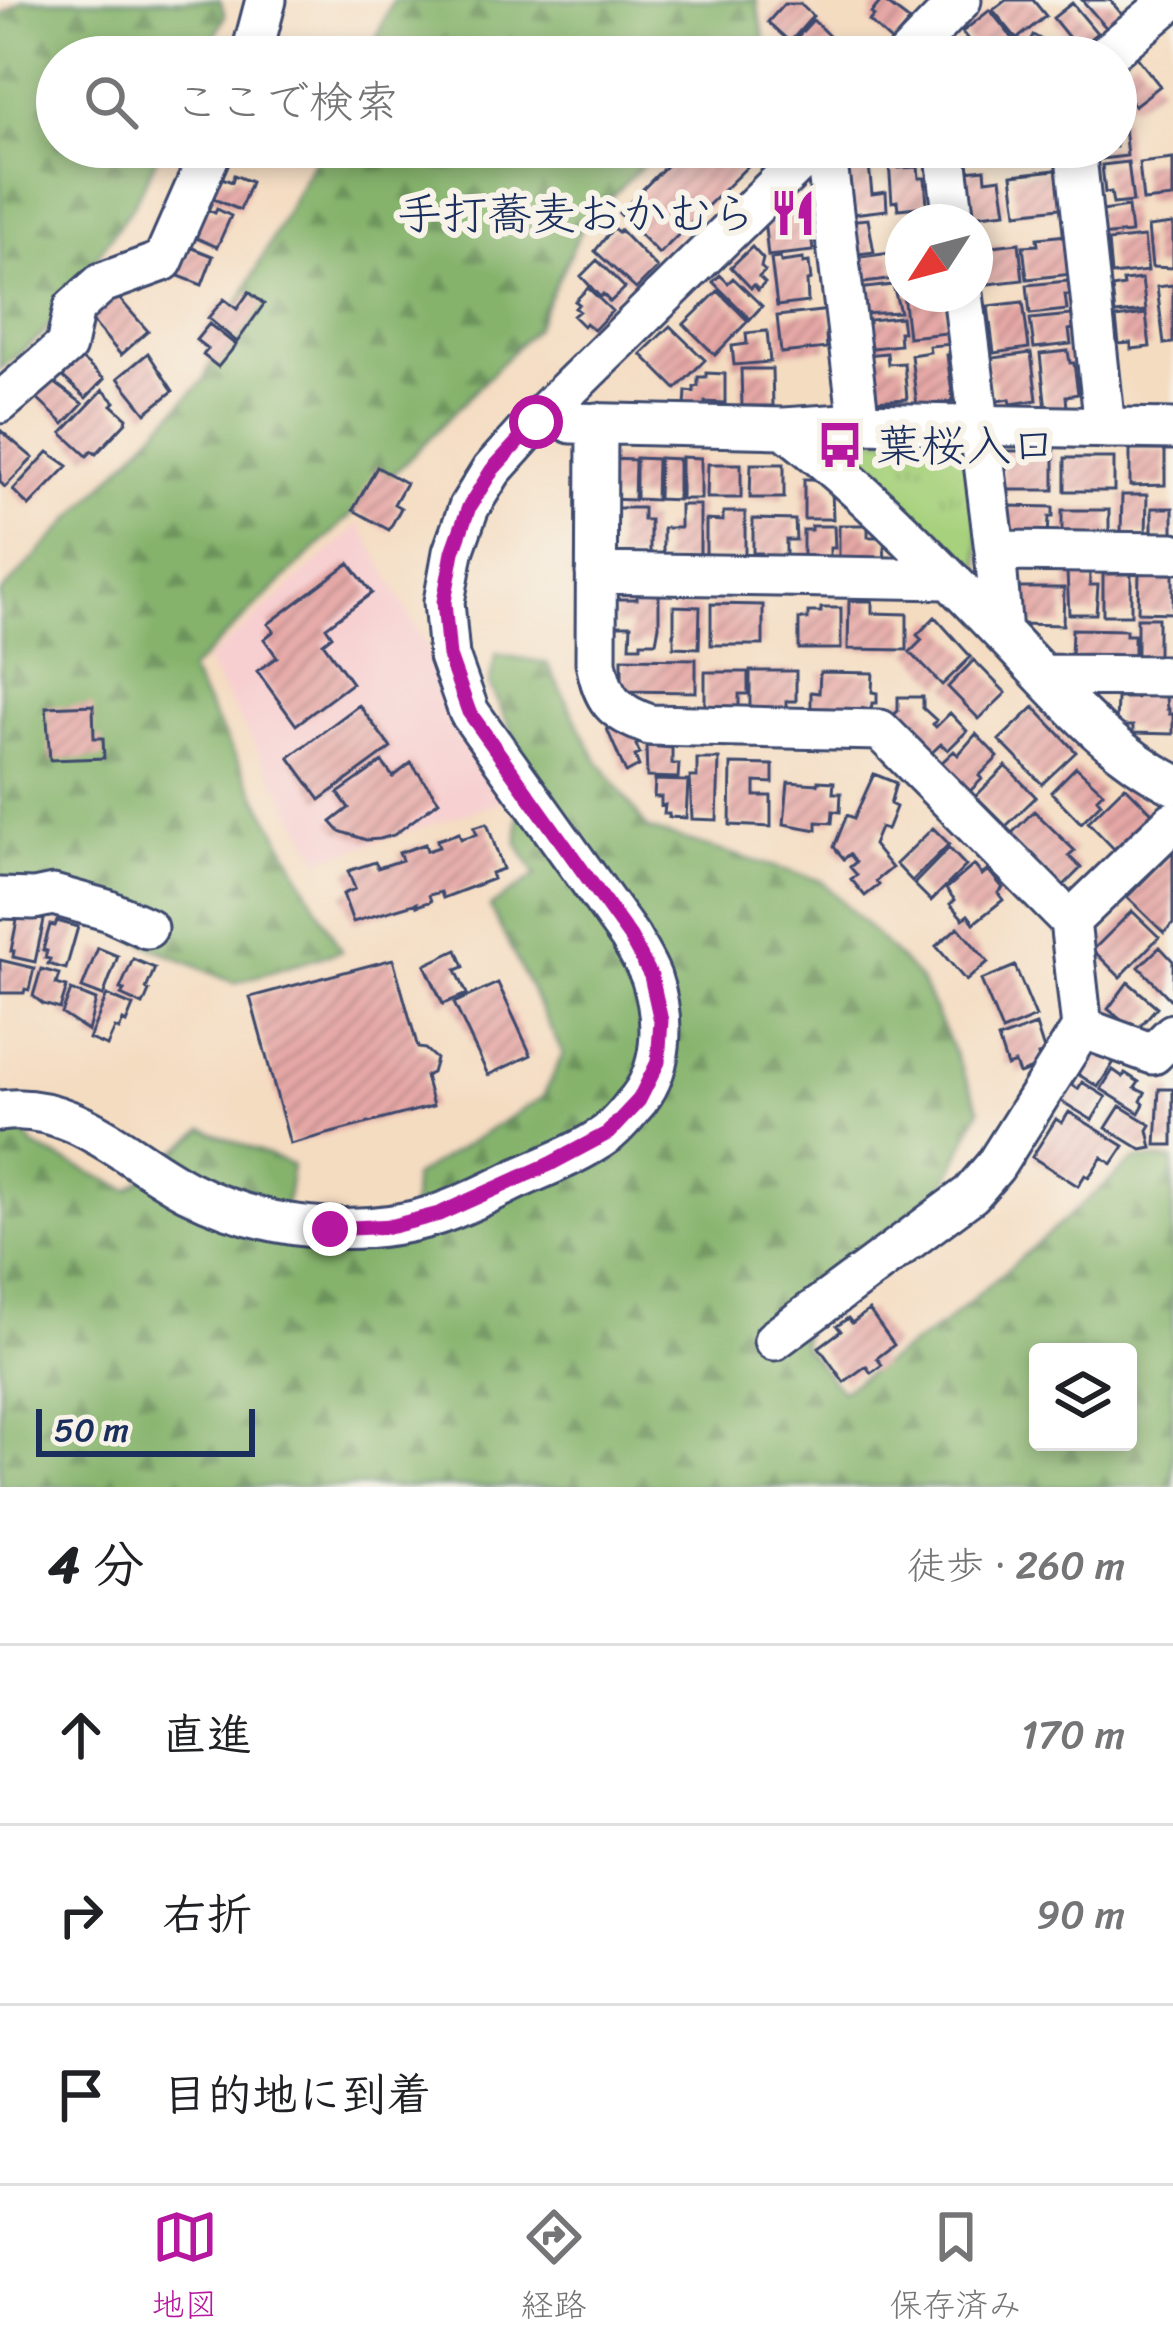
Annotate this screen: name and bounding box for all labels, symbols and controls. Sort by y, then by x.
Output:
search box [36,36,1137,168]
text: ここで検索 [174,62,399,142]
icon: search [78,69,144,135]
place label: 手打蕎麦おかむら [397,174,757,254]
restaurant icon: 手打蕎麦おかむら [768,188,818,238]
north arrow [885,204,993,312]
route start [509,395,563,449]
place label: 葉桜入口 [876,406,1056,486]
bus stop icon: 葉桜入口 [815,420,865,470]
route end [303,1202,357,1256]
map controls [1029,1343,1137,1451]
button: layers [1029,1343,1137,1451]
text: 50 m [54,1401,129,1459]
scale bar [36,1403,255,1456]
text: 4 分 [48,1520,144,1610]
text: 徒歩 · 260 m [907,1531,1125,1600]
text: 直進 [162,1695,252,1775]
text: 170 m [1021,1700,1125,1769]
icon: ahead [48,1702,114,1768]
text: 右折 [162,1875,252,1955]
text: 90 m [1036,1880,1125,1949]
icon: right [48,1882,114,1948]
text: 目的地に到着 [162,2055,432,2135]
icon: arrive [48,2062,114,2128]
tab: 地図 [152,2204,218,2334]
tab: 経路 [521,2204,587,2334]
tab: 保存済み [890,2204,1022,2334]

